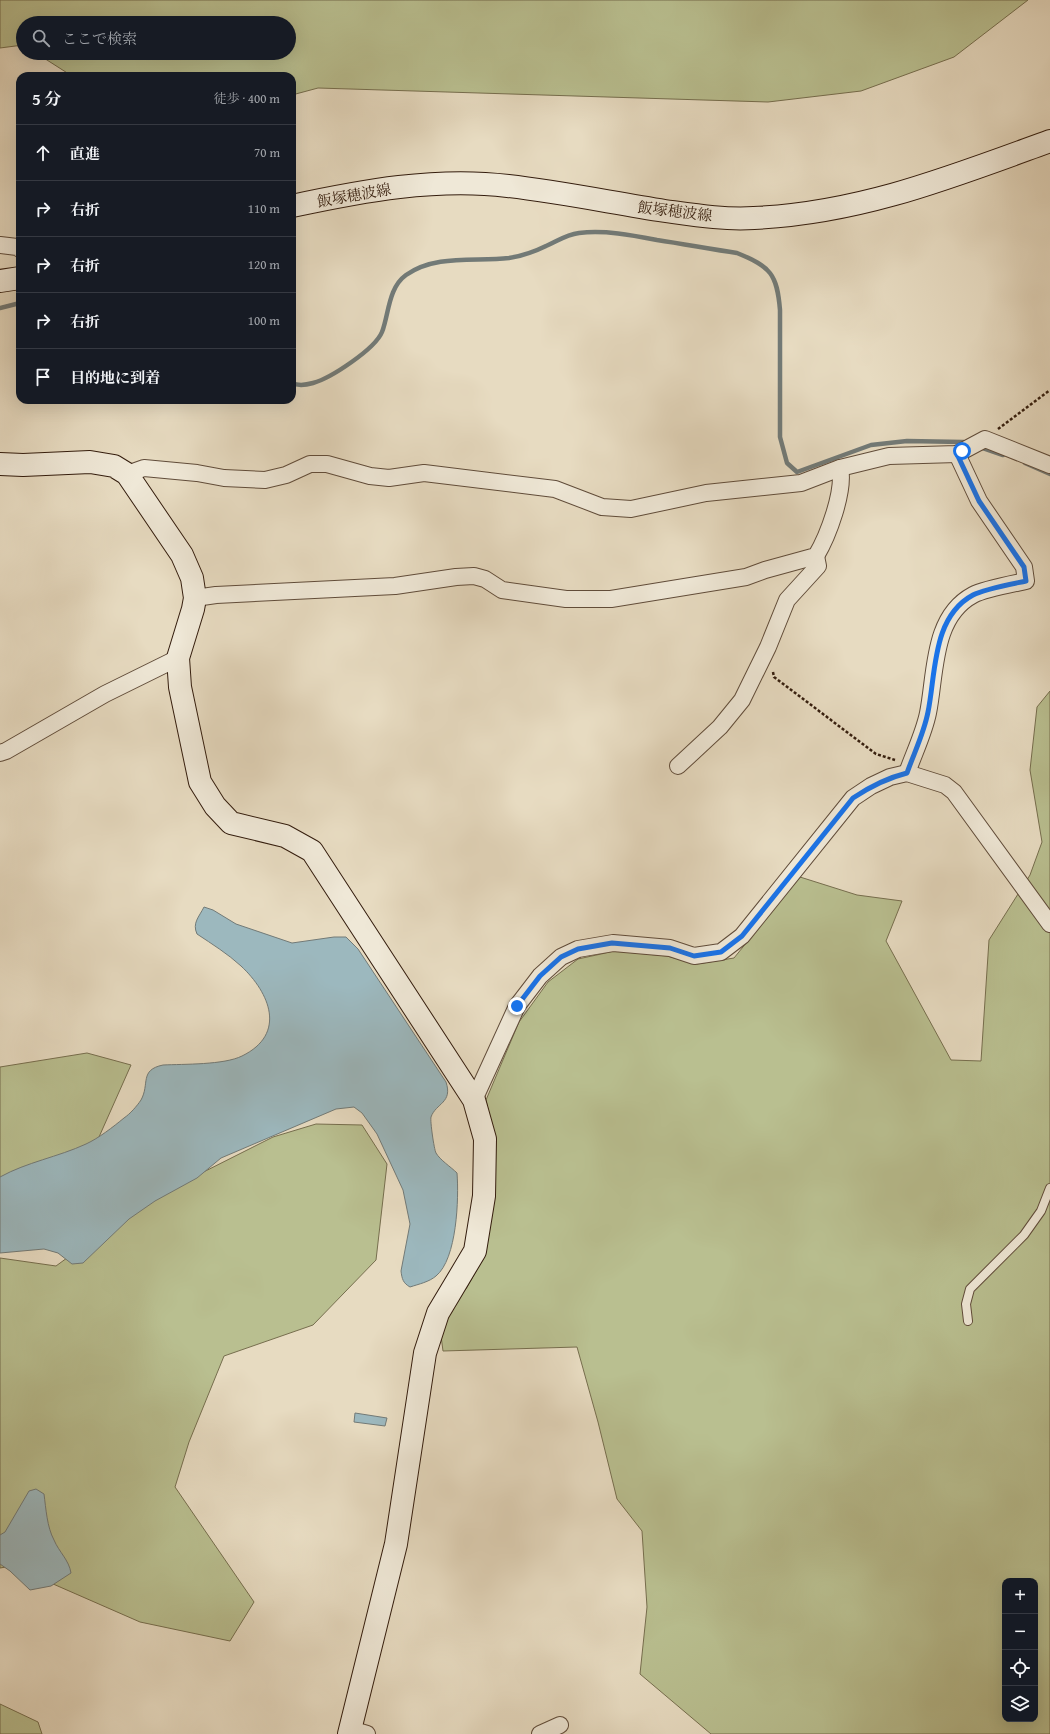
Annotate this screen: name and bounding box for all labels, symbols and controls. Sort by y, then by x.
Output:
search box [16,16,296,60]
icon: search [30,27,52,49]
text: ここで検索 [62,28,137,49]
text: 5 分 [32,86,62,111]
text: 徒歩 · 400 m [214,89,280,108]
icon: ahead [32,142,54,164]
text: 直進 [70,143,100,164]
text: 70 m [254,143,280,162]
street label: 飯塚穂波線 [315,178,393,212]
street label: 飯塚穂波線 [636,196,714,226]
icon: right [32,198,54,220]
text: 右折 [70,199,100,220]
text: 110 m [248,199,280,218]
icon: right [32,254,54,276]
text: 右折 [70,255,100,276]
text: 120 m [248,255,280,274]
icon: right [32,310,54,332]
text: 右折 [70,311,100,332]
text: 100 m [248,311,280,330]
icon: arrive [32,366,54,388]
text: 目的地に到着 [70,367,160,388]
route start [953,442,971,460]
route end [508,997,526,1015]
map controls [1002,1578,1038,1722]
button: + [1002,1578,1038,1614]
button: − [1002,1614,1038,1650]
button: locate [1002,1650,1038,1686]
button: layers [1002,1686,1038,1722]

